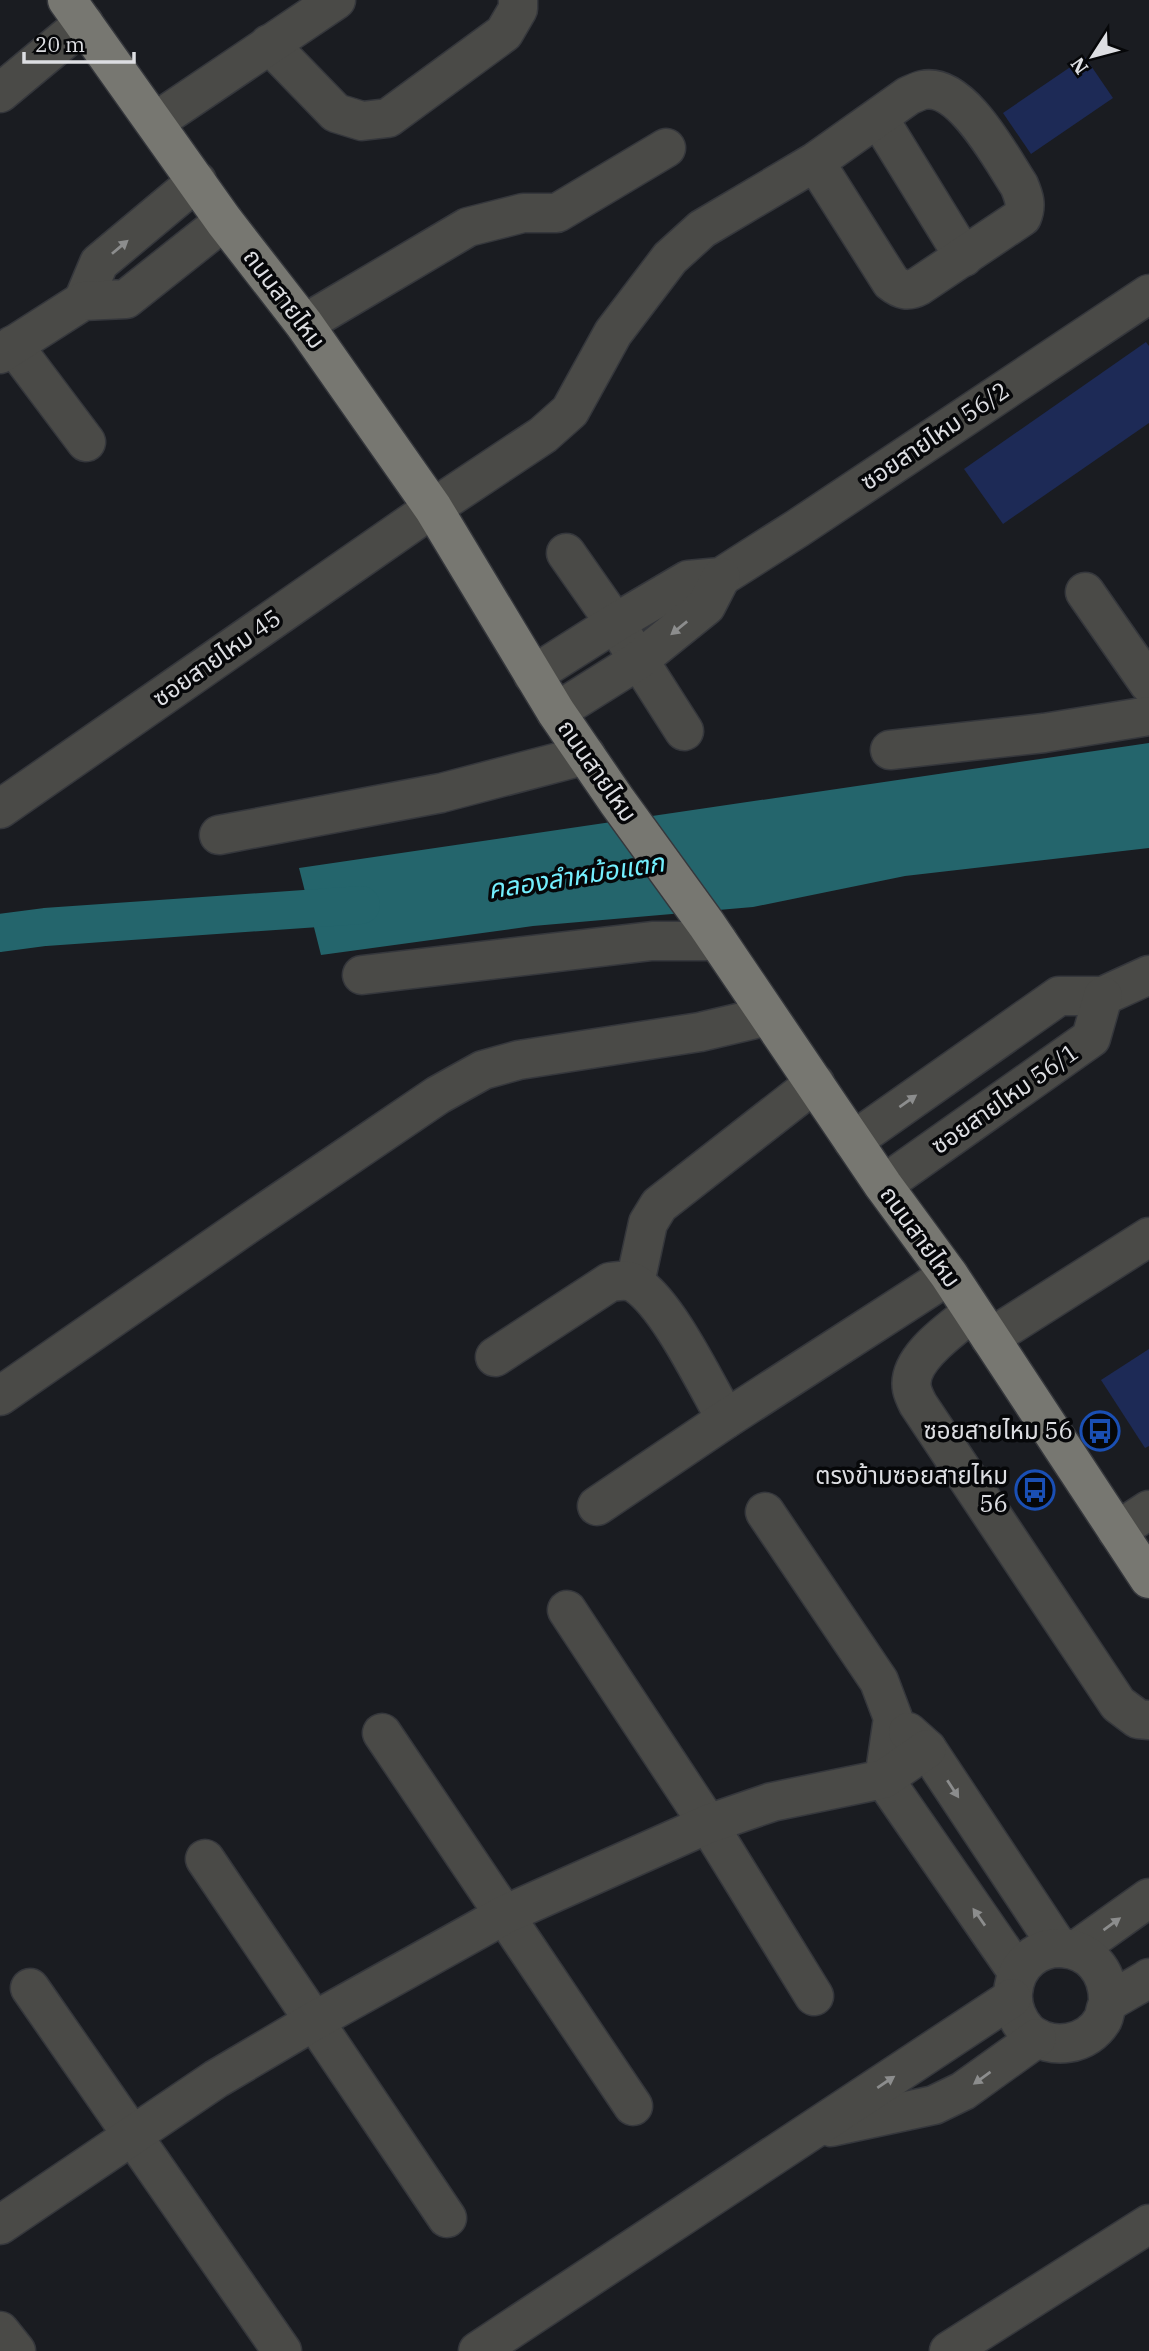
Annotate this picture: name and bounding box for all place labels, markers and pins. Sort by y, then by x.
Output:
bus stop icon: ซอยสายไหม 56 [1079,1410,1121,1452]
place label: ซอยสายไหม 56 [923,1414,1073,1446]
place label: ตรงข้ามซอยสายไหม 56 [815,1459,1008,1519]
bus stop icon: ตรงข้ามซอยสายไหม 56 [1014,1469,1056,1511]

